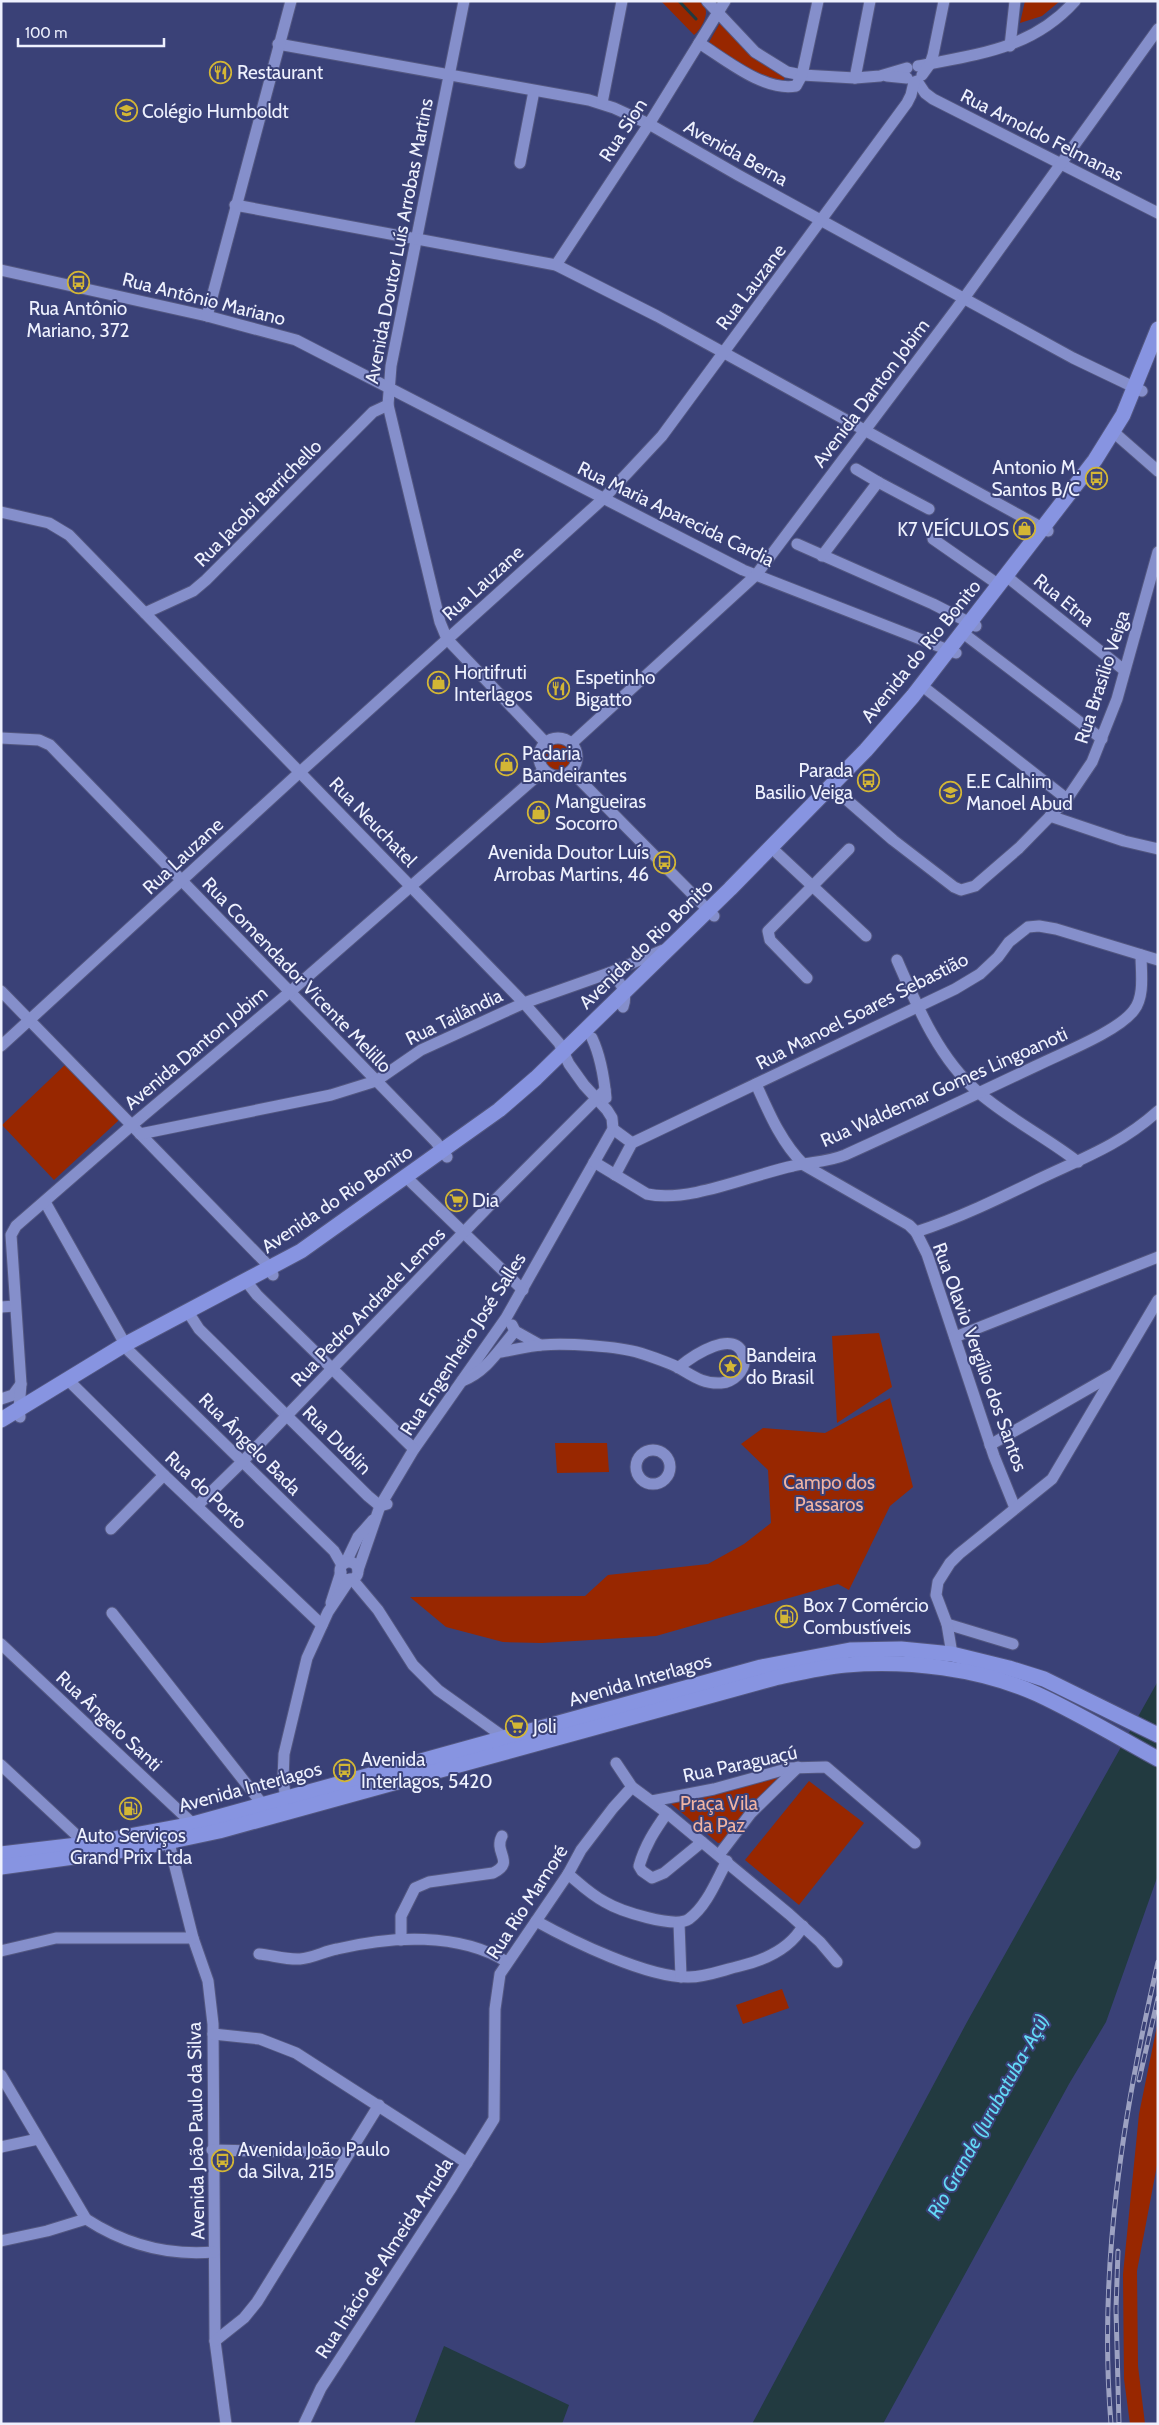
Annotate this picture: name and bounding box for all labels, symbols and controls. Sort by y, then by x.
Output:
scale bar [18,15,164,47]
text: 100 m [25,24,67,42]
restaurant icon: Restaurant [209,60,233,84]
place label: Restaurant [237,61,324,84]
street label: Rua Arnoldo Felmanas [957,84,1127,186]
street label: Rua Sion [594,94,652,166]
street label: Avenida Doutor Luís Arrobas Martins [360,96,438,386]
school or university icon: Colégio Humboldt [114,99,138,123]
place label: Colégio Humboldt [142,100,289,123]
street label: Avenida Berna [680,115,792,191]
street label: Rua Lauzane [711,239,791,334]
street label: Rua Antônio Mariano [120,268,288,330]
bus stop icon: Rua Antônio Mariano, 372 [66,270,90,294]
place label: Rua Antônio Mariano, 372 [27,297,129,342]
street label: Avenida Danton Jobim [808,314,934,472]
street label: Rua Jacobi Barrichello [190,435,326,571]
street label: Rua Maria Aparecida Cardia [574,456,778,572]
place label: Antonio M. Santos B/C [991,456,1080,501]
bus stop icon: Antonio M. Santos B/C [1084,466,1108,490]
place label: K7 VEÍCULOS [897,517,1009,541]
shop icon: K7 VEÍCULOS [1013,517,1037,541]
street label: Rua Lauzane [438,540,529,626]
street label: Rua Etna [1029,569,1099,631]
street label: Avenida do Rio Bonito [856,575,986,727]
street label: Rua Brasílio Veiga [1070,607,1134,747]
place label: Hortifruti Interlagos [454,661,533,706]
place label: Espetinho Bigatto [575,666,655,711]
shop icon: Hortifruti Interlagos [426,671,450,695]
restaurant icon: Espetinho Bigatto [547,676,571,700]
place label: Padaria Bandeirantes [522,742,627,787]
shop icon: Padaria Bandeirantes [494,752,518,776]
place label: Parada Basilio Veiga [755,759,853,804]
bus stop icon: Parada Basilio Veiga [857,769,881,793]
place label: E.E Calhim Manoel Abud [966,770,1073,815]
street label: Rua Neuchatel [325,772,422,872]
school or university icon: E.E Calhim Manoel Abud [938,780,962,804]
place label: Mangueiras Socorro [555,790,646,835]
shop icon: Mangueiras Socorro [527,800,551,824]
street label: Rua Lauzane [138,813,228,899]
place label: Avenida Doutor Luís Arrobas Martins, 46 [488,841,649,886]
bus stop icon: Avenida Doutor Luís Arrobas Martins, 46 [653,851,677,875]
street label: Rua Comendador Vicente Melillo [197,873,397,1077]
street label: Avenida do Rio Bonito [574,874,718,1014]
street label: Rua Manoel Soares Sebastião [752,947,972,1075]
street label: Avenida Danton Jobim [120,981,272,1115]
street label: Rua Tailândia [402,984,506,1050]
street label: Rua Waldemar Gomes Lingoanoti [817,1022,1071,1152]
street label: Avenida do Rio Bonito [257,1140,417,1258]
supermarket icon: Dia [444,1188,468,1212]
place label: Dia [472,1189,499,1212]
street label: Rua Pedro Andrade Lemos [286,1223,450,1391]
street label: Rua Olavio Vergílio dos Santos [928,1239,1032,1475]
street label: Rua Engenheiro José Salles [395,1248,531,1440]
place label: Bandeira do Brasil [746,1344,816,1389]
place icon: Bandeira do Brasil [718,1354,742,1378]
street label: Rua Ângelo Bada [194,1387,307,1500]
street label: Rua Dublin [298,1401,376,1479]
street label: Rua do Porto [160,1446,252,1534]
park label: Campo dos Passaros [783,1471,875,1516]
place label: Box 7 Comércio Combustíveis [803,1594,929,1639]
fuel station icon: Box 7 Comércio Combustíveis [775,1604,799,1628]
street label: Avenida Interlagos [566,1649,714,1711]
street label: Rua Ângelo Santi [51,1665,167,1776]
supermarket icon: Joli [505,1714,529,1738]
place label: Joli [532,1715,557,1738]
street label: Rua Paraguaçú [681,1741,799,1787]
place label: Avenida Interlagos, 5420 [361,1748,492,1793]
street label: Avenida Interlagos [176,1757,324,1817]
bus stop icon: Avenida Interlagos, 5420 [333,1758,357,1782]
park label: Praça Vila da Paz [680,1792,758,1837]
fuel station icon: Auto Serviços Grand Prix Ltda [119,1797,143,1821]
place label: Auto Serviços Grand Prix Ltda [70,1824,192,1869]
street label: Rua Rio Mamoré [481,1840,573,1963]
water label: Rio Grande (Jurubatuba-Açú) [922,2010,1054,2222]
street label: Avenida João Paulo da Silva [183,2022,209,2240]
place label: Avenida João Paulo da Silva, 215 [238,2138,390,2183]
bus stop icon: Avenida João Paulo da Silva, 215 [210,2148,234,2172]
street label: Rua Inácio de Almeida Arruda [310,2153,458,2363]

